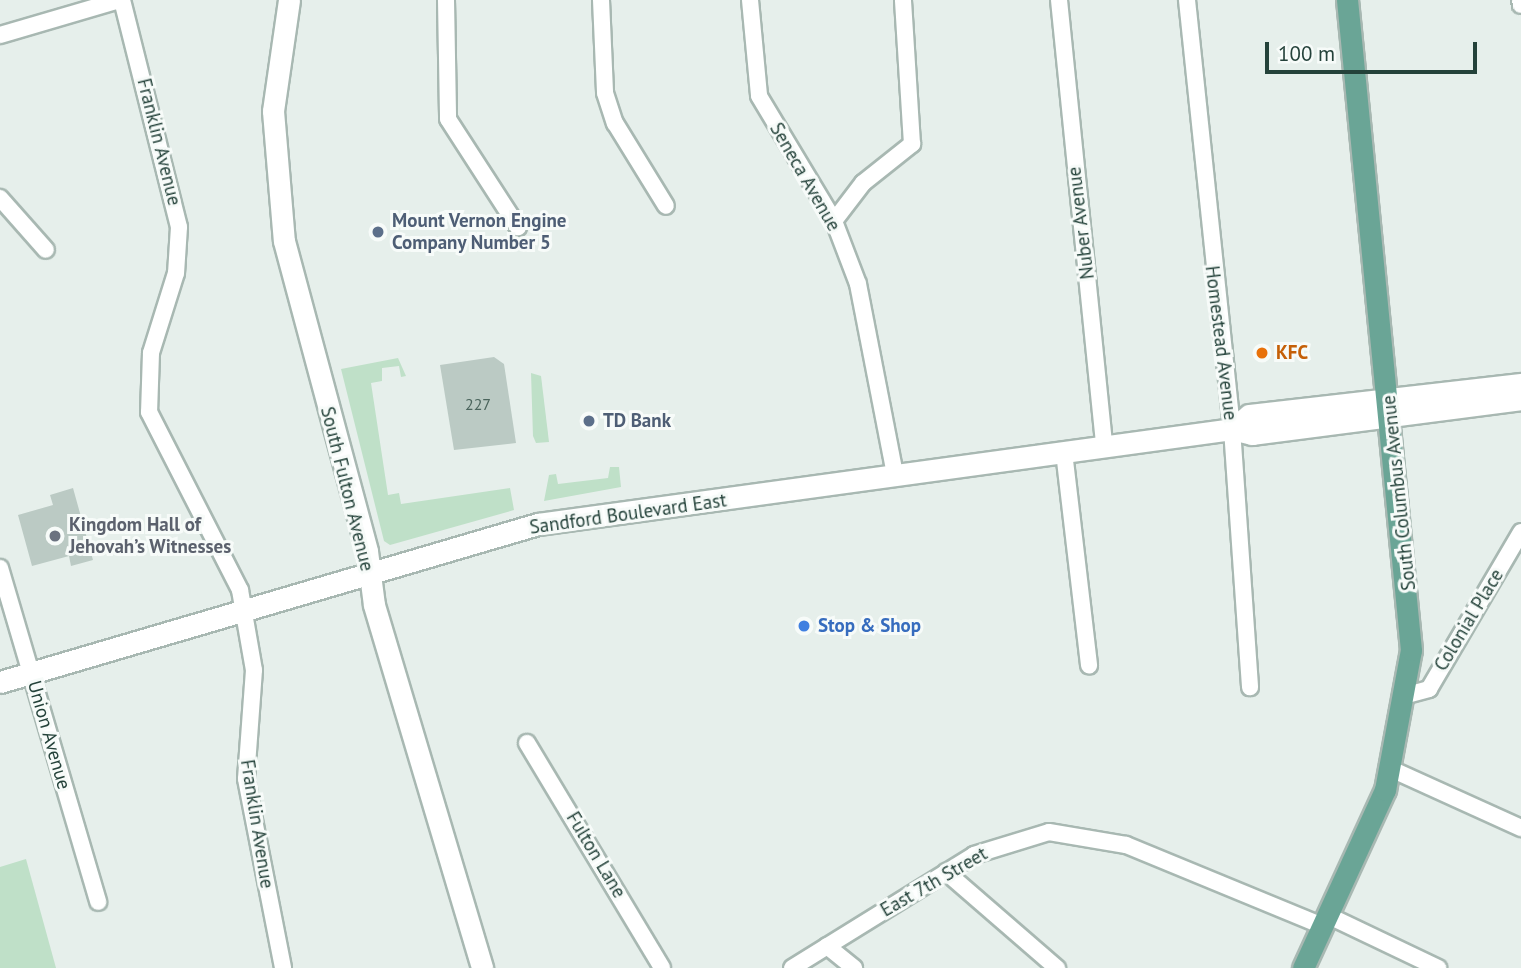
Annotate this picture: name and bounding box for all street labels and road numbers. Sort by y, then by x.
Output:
street label: Franklin Avenue [132,76,186,208]
street label: Seneca Avenue [765,118,845,236]
street label: Nuber Avenue [1063,165,1099,281]
street label: Homestead Avenue [1200,264,1242,422]
street label: South Columbus Avenue [1377,394,1421,592]
street label: South Fulton Avenue [315,404,379,574]
street label: Sandford Boulevard East [528,489,728,539]
street label: Colonial Place [1430,565,1508,675]
street label: Union Avenue [22,678,76,792]
street label: Franklin Avenue [236,758,278,890]
street label: Fulton Lane [561,808,631,902]
street label: East 7th Street [877,842,991,922]

